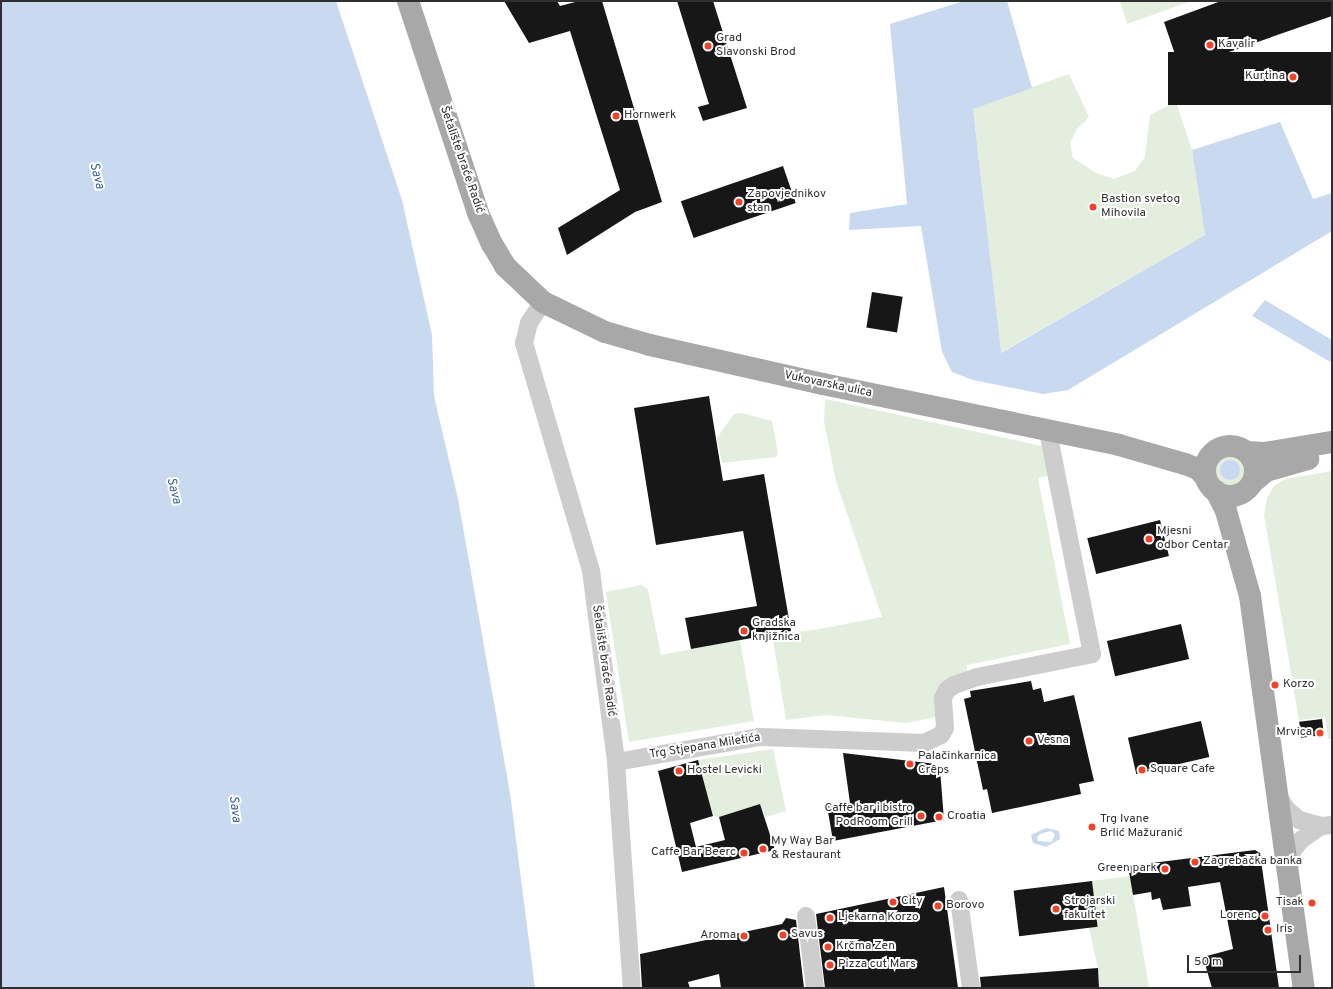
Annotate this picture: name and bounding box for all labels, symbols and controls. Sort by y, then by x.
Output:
place label: Grad Slavonski Brod [716,32,796,60]
place label: Kavalir [1218,38,1255,52]
marker: Kavalir [1205,40,1215,50]
marker: Grad Slavonski Brod [703,41,713,51]
place label: Kurtina [1245,70,1285,84]
marker: Kurtina [1288,72,1298,82]
street label: Šetalište braće Radić [436,104,486,216]
place label: Hornwerk [624,109,676,123]
marker: Hornwerk [611,111,621,121]
water label: Sava [85,161,107,191]
place label: Zapovjednikov stan [747,188,826,216]
place label: Bastion svetog Mihovila [1101,193,1180,221]
marker: Zapovjednikov stan [734,197,744,207]
marker: Bastion svetog Mihovila [1088,202,1098,212]
street label: Vukovarska ulica [783,369,873,401]
water label: Sava [162,476,184,506]
place label: Mjesni odbor Centar [1157,525,1228,553]
marker: Mjesni odbor Centar [1144,534,1154,544]
street label: Šetalište braće Radić [588,604,618,718]
place label: Gradska knjižnica [752,617,800,645]
marker: Gradska knjižnica [739,626,749,636]
place label: Korzo [1283,678,1314,692]
marker: Korzo [1270,680,1280,690]
place label: Mrvica [1276,726,1312,740]
marker: Mrvica [1315,728,1325,738]
street label: Trg Stjepana Miletića [648,731,762,763]
place label: Vesna [1037,734,1069,748]
marker: Vesna [1024,736,1034,746]
place label: Palačinkarnica Crêps [918,750,996,778]
marker: Palačinkarnica Crêps [905,759,915,769]
place label: Square Cafe [1150,763,1215,777]
place label: Hostel Levicki [687,764,762,778]
marker: Square Cafe [1137,765,1147,775]
marker: Hostel Levicki [674,766,684,776]
water label: Sava [225,795,243,823]
place label: Caffe bar i bistro PodRoom Grill [824,802,913,830]
place label: Croatia [947,810,986,824]
marker: Caffe bar i bistro PodRoom Grill [916,811,926,821]
marker: Croatia [934,812,944,822]
place label: Trg Ivane Brlić Mažuranić [1100,813,1183,841]
marker: Trg Ivane Brlić Mažuranić [1087,822,1097,832]
place label: My Way Bar & Restaurant [771,835,841,863]
marker: My Way Bar & Restaurant [758,844,768,854]
place label: Caffe Bar Beerc [651,846,736,860]
marker: Caffe Bar Beerc [739,848,749,858]
place label: Zagrebačka banka [1203,855,1302,869]
marker: Zagrebačka banka [1190,857,1200,867]
place label: Green park [1097,862,1157,876]
marker: Green park [1160,864,1170,874]
place label: City [901,895,922,909]
place label: Strojarski fakultet [1064,895,1115,923]
place label: Tisak [1276,896,1304,910]
marker: City [888,897,898,907]
marker: Tisak [1307,898,1317,908]
place label: Borovo [946,899,984,913]
marker: Borovo [933,901,943,911]
marker: Strojarski fakultet [1051,904,1061,914]
place label: Lorenc [1220,909,1257,923]
place label: Ljekarna Korzo [838,911,919,925]
marker: Lorenc [1260,911,1270,921]
marker: Ljekarna Korzo [825,913,835,923]
place label: Iris [1276,923,1293,937]
marker: Iris [1263,925,1273,935]
place label: Savus [791,928,823,942]
place label: Aroma [700,929,736,943]
marker: Savus [778,930,788,940]
marker: Aroma [739,931,749,941]
place label: Krčma Zen [836,940,895,954]
marker: Krčma Zen [823,942,833,952]
scale bar [1189,947,1303,973]
text: 50 m [1194,954,1222,970]
place label: Pizza cut Mars [838,958,916,972]
marker: Pizza cut Mars [825,960,835,970]

